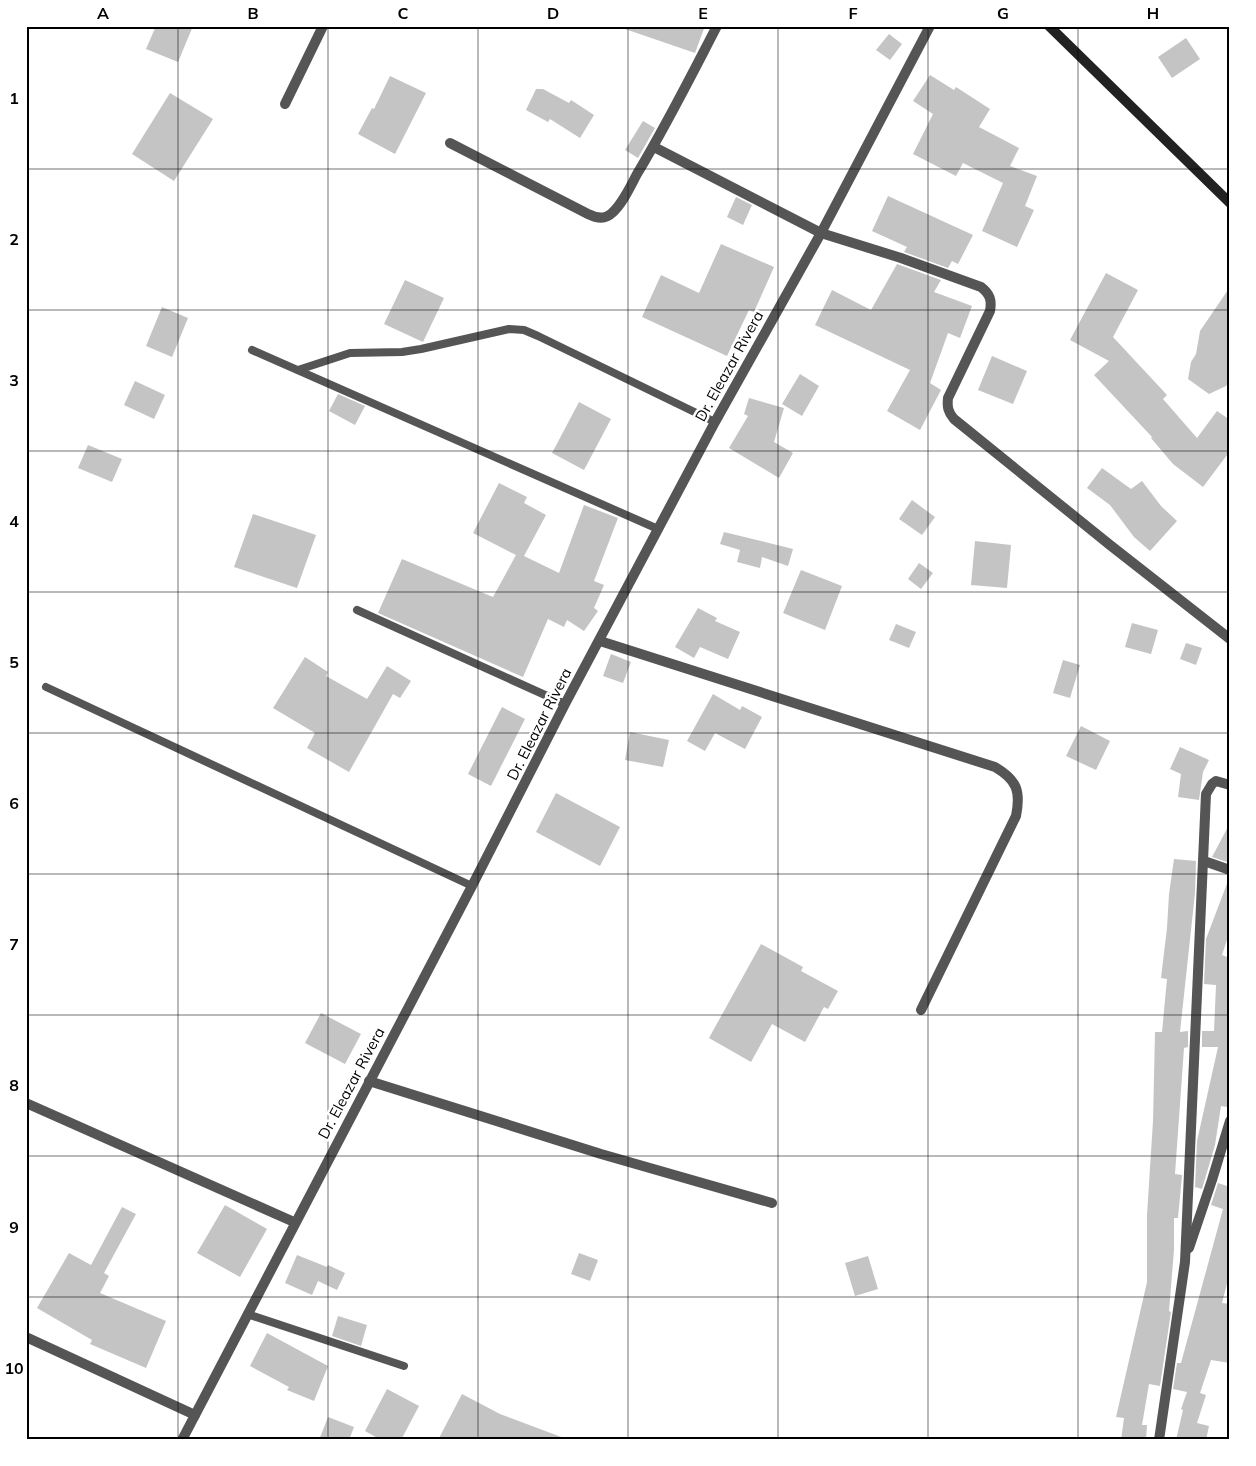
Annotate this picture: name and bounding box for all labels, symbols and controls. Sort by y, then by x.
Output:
text: A [97,3,109,23]
text: B [247,3,259,23]
text: C [398,3,409,23]
text: D [547,3,559,23]
text: E [698,3,708,23]
text: F [848,3,858,23]
text: G [997,3,1009,23]
text: H [1147,3,1159,23]
text: 1 [9,88,19,108]
text: 2 [9,229,19,249]
street label: Dr. Eleazar Rivera [691,307,767,425]
text: 3 [9,370,19,390]
text: 4 [9,511,19,531]
text: 5 [9,652,19,672]
street label: Dr. Eleazar Rivera [502,665,576,783]
text: 6 [9,793,19,813]
text: 7 [9,934,19,954]
street label: Dr. Eleazar Rivera [314,1024,388,1142]
text: 8 [9,1075,19,1095]
text: 9 [9,1217,19,1237]
text: 10 [4,1358,24,1378]

